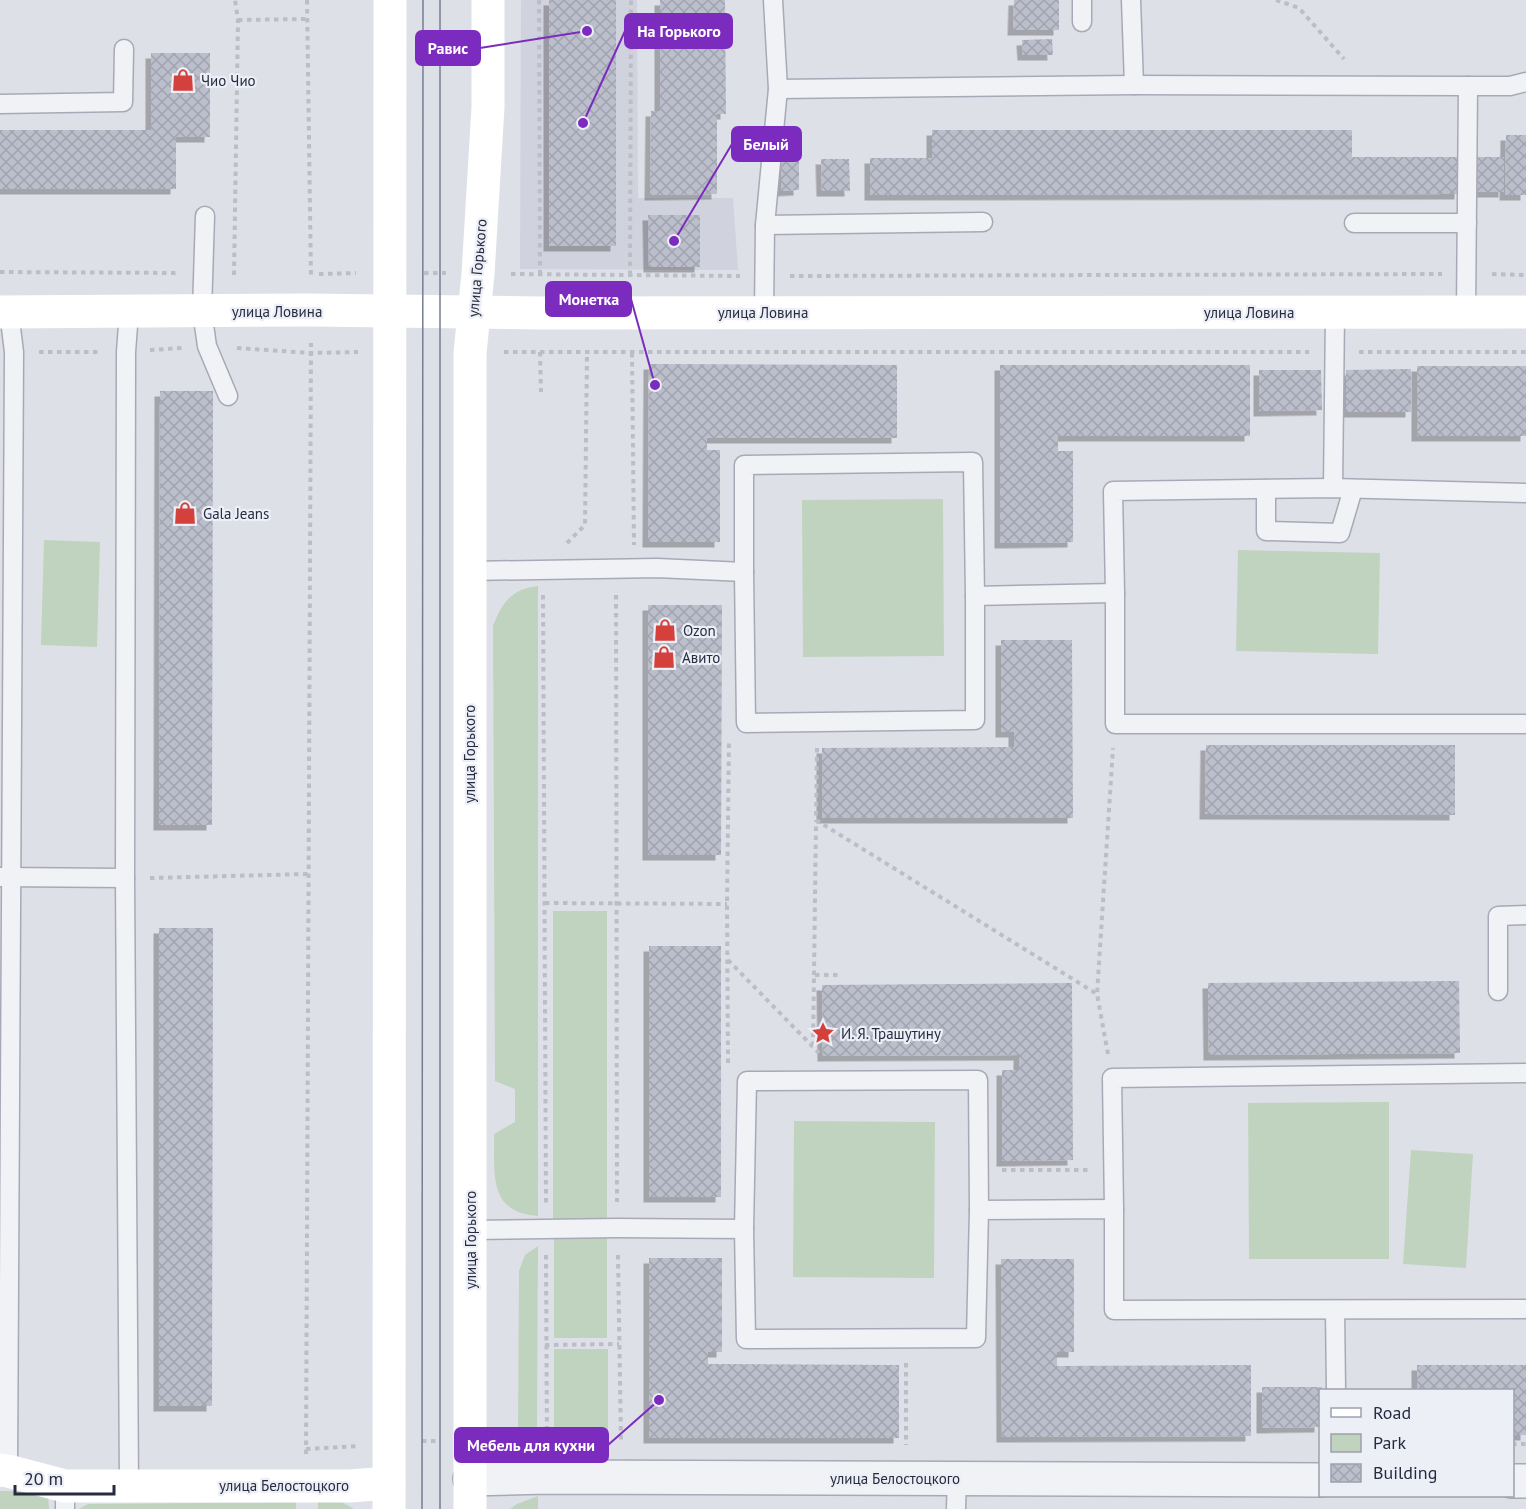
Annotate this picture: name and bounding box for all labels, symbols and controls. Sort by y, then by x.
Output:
callout: На Горького [625,14,732,48]
text: На Горького [637,21,721,41]
callout: Равис [416,31,480,65]
text: Равис [428,38,468,58]
shop icon: Чио Чио [170,67,196,93]
place label: Чио Чио [201,71,256,90]
callout: Белый [732,127,801,161]
text: Белый [743,134,789,154]
street label: улица Горького [463,218,491,318]
callout: Монетка [546,282,631,316]
text: Монетка [559,289,619,309]
street label: улица Ловина [232,302,322,321]
street label: улица Ловина [718,303,808,322]
street label: улица Ловина [1204,303,1294,322]
shop icon: Gala Jeans [172,500,198,526]
place label: Gala Jeans [203,504,269,523]
shop icon: Ozon [652,617,678,643]
place label: Ozon [683,621,716,640]
shop icon: Авито [651,644,677,670]
place label: Авито [682,648,720,667]
street label: улица Горького [460,705,479,803]
place icon: И. Я. Трашутину [810,1020,836,1046]
place label: И. Я. Трашутину [841,1024,941,1043]
street label: улица Горького [461,1191,480,1289]
legend [1319,1389,1514,1497]
text: Road [1373,1401,1411,1424]
callout: Мебель для кухни [455,1428,608,1462]
text: Park [1373,1431,1406,1454]
text: Мебель для кухни [467,1435,595,1455]
scale bar [15,1458,114,1496]
text: Building [1373,1461,1437,1484]
text: 20 m [24,1467,63,1490]
street label: улица Белостоцкого [830,1469,960,1488]
street label: улица Белостоцкого [219,1476,349,1495]

